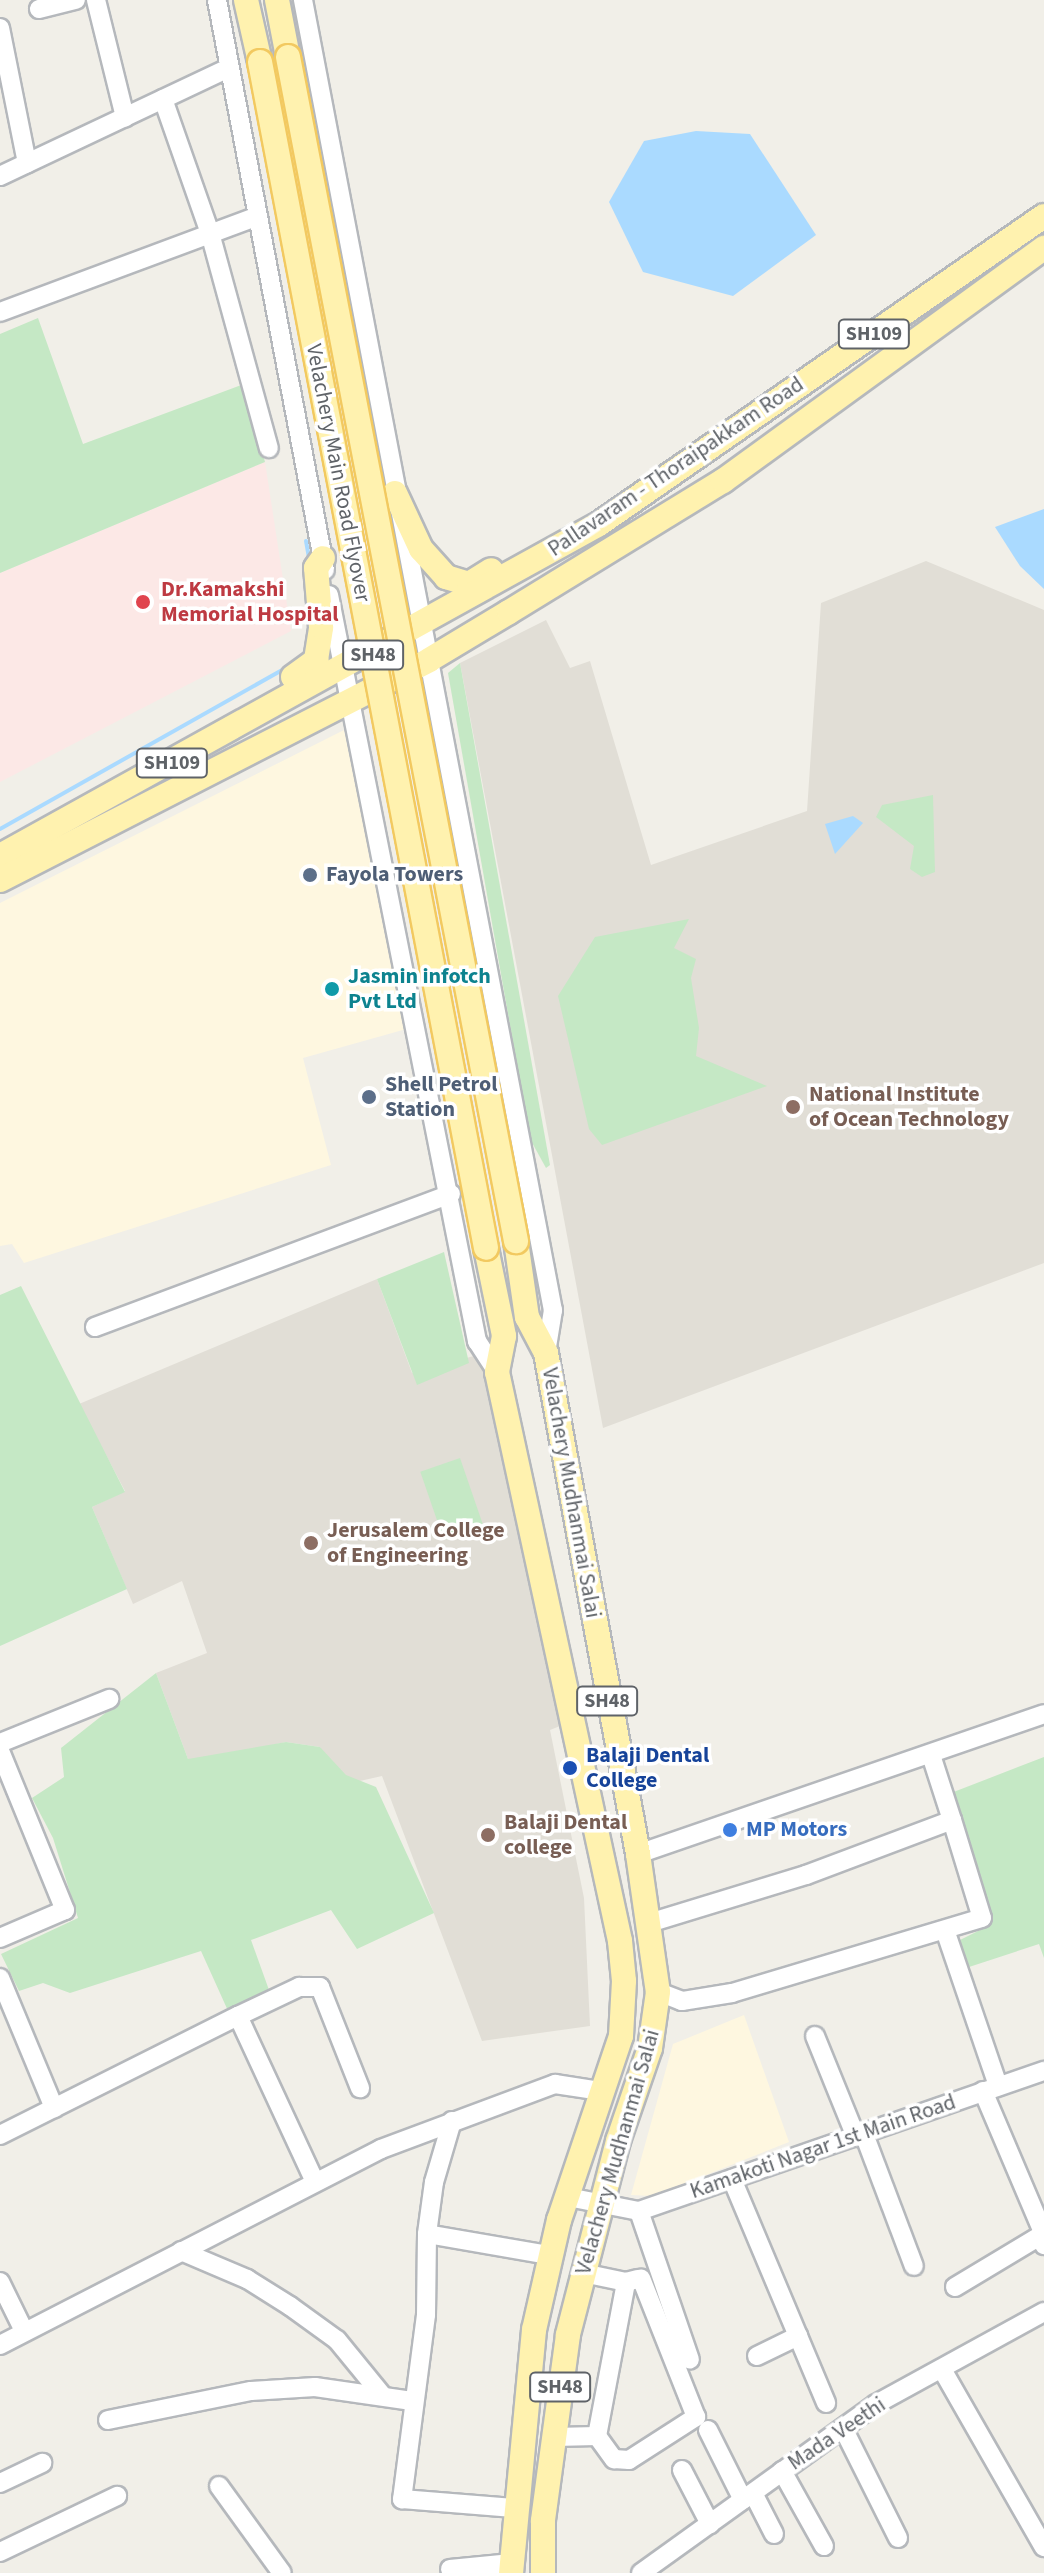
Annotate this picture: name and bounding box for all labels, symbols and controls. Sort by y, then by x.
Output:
road number: SH109 [836,318,912,350]
street label: Velachery Main Road Flyover [300,342,376,604]
street label: Pallavaram - Thoraipakkam Road [543,371,809,563]
place label: Dr.Kamakshi Memorial Hospital [161,576,339,628]
marker: Dr.Kamakshi Memorial Hospital [132,591,154,613]
road number: SH48 [341,639,405,671]
road number: SH109 [134,747,210,779]
place label: Fayola Towers [326,862,463,888]
marker: Fayola Towers [301,866,319,884]
place label: Jasmin infotch Pvt Ltd [348,963,491,1014]
marker: Jasmin infotch Pvt Ltd [323,980,341,998]
place label: Shell Petrol Station [385,1071,497,1122]
place label: National Institute of Ocean Technology [809,1081,1009,1132]
marker: Shell Petrol Station [360,1088,378,1106]
marker: National Institute of Ocean Technology [784,1098,802,1116]
street label: Velachery Mudhanmai Salai [536,1366,606,1620]
place label: Jerusalem College of Engineering [327,1517,505,1568]
marker: Jerusalem College of Engineering [302,1534,320,1552]
road number: SH48 [575,1685,639,1717]
place label: Balaji Dental College [586,1742,709,1794]
marker: Balaji Dental College [561,1759,579,1777]
place label: Balaji Dental college [504,1809,627,1860]
place label: MP Motors [746,1817,847,1843]
marker: MP Motors [721,1821,739,1839]
marker: Balaji Dental college [479,1826,497,1844]
street label: Velachery Mudhanmai Salai [570,2026,666,2278]
street label: Kamakoti Nagar 1st Main Road [687,2089,959,2205]
road number: SH48 [528,2371,592,2403]
street label: Mada Veethi [783,2392,891,2476]

